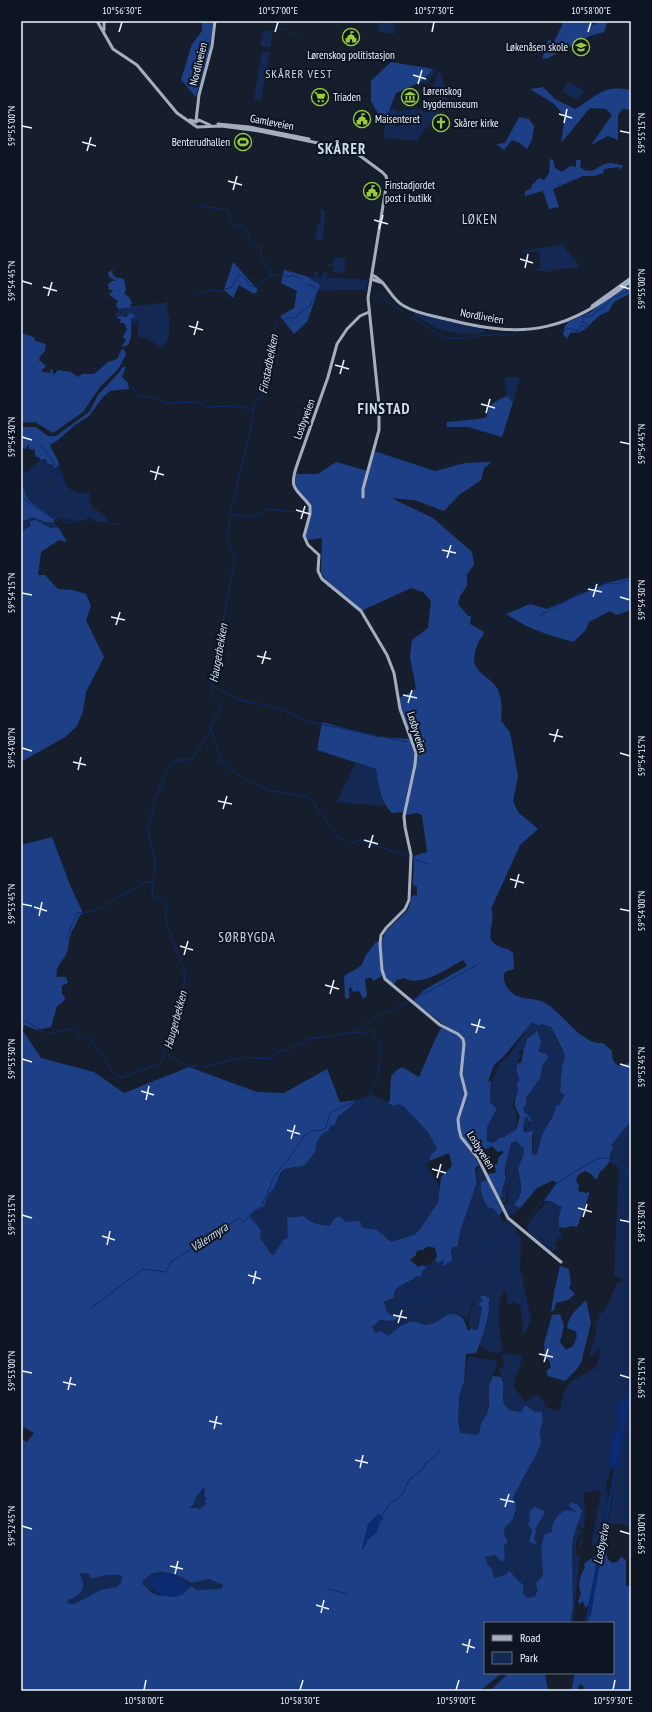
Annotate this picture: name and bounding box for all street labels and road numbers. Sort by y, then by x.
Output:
street label: Nordliveien [186,41,210,87]
street label: Gamleveien [249,111,295,133]
street label: Nordliveien [459,305,505,327]
street label: Losbyveien [290,397,318,441]
street label: Losbyveien [404,710,430,754]
street label: Losbyveien [464,1128,498,1172]

